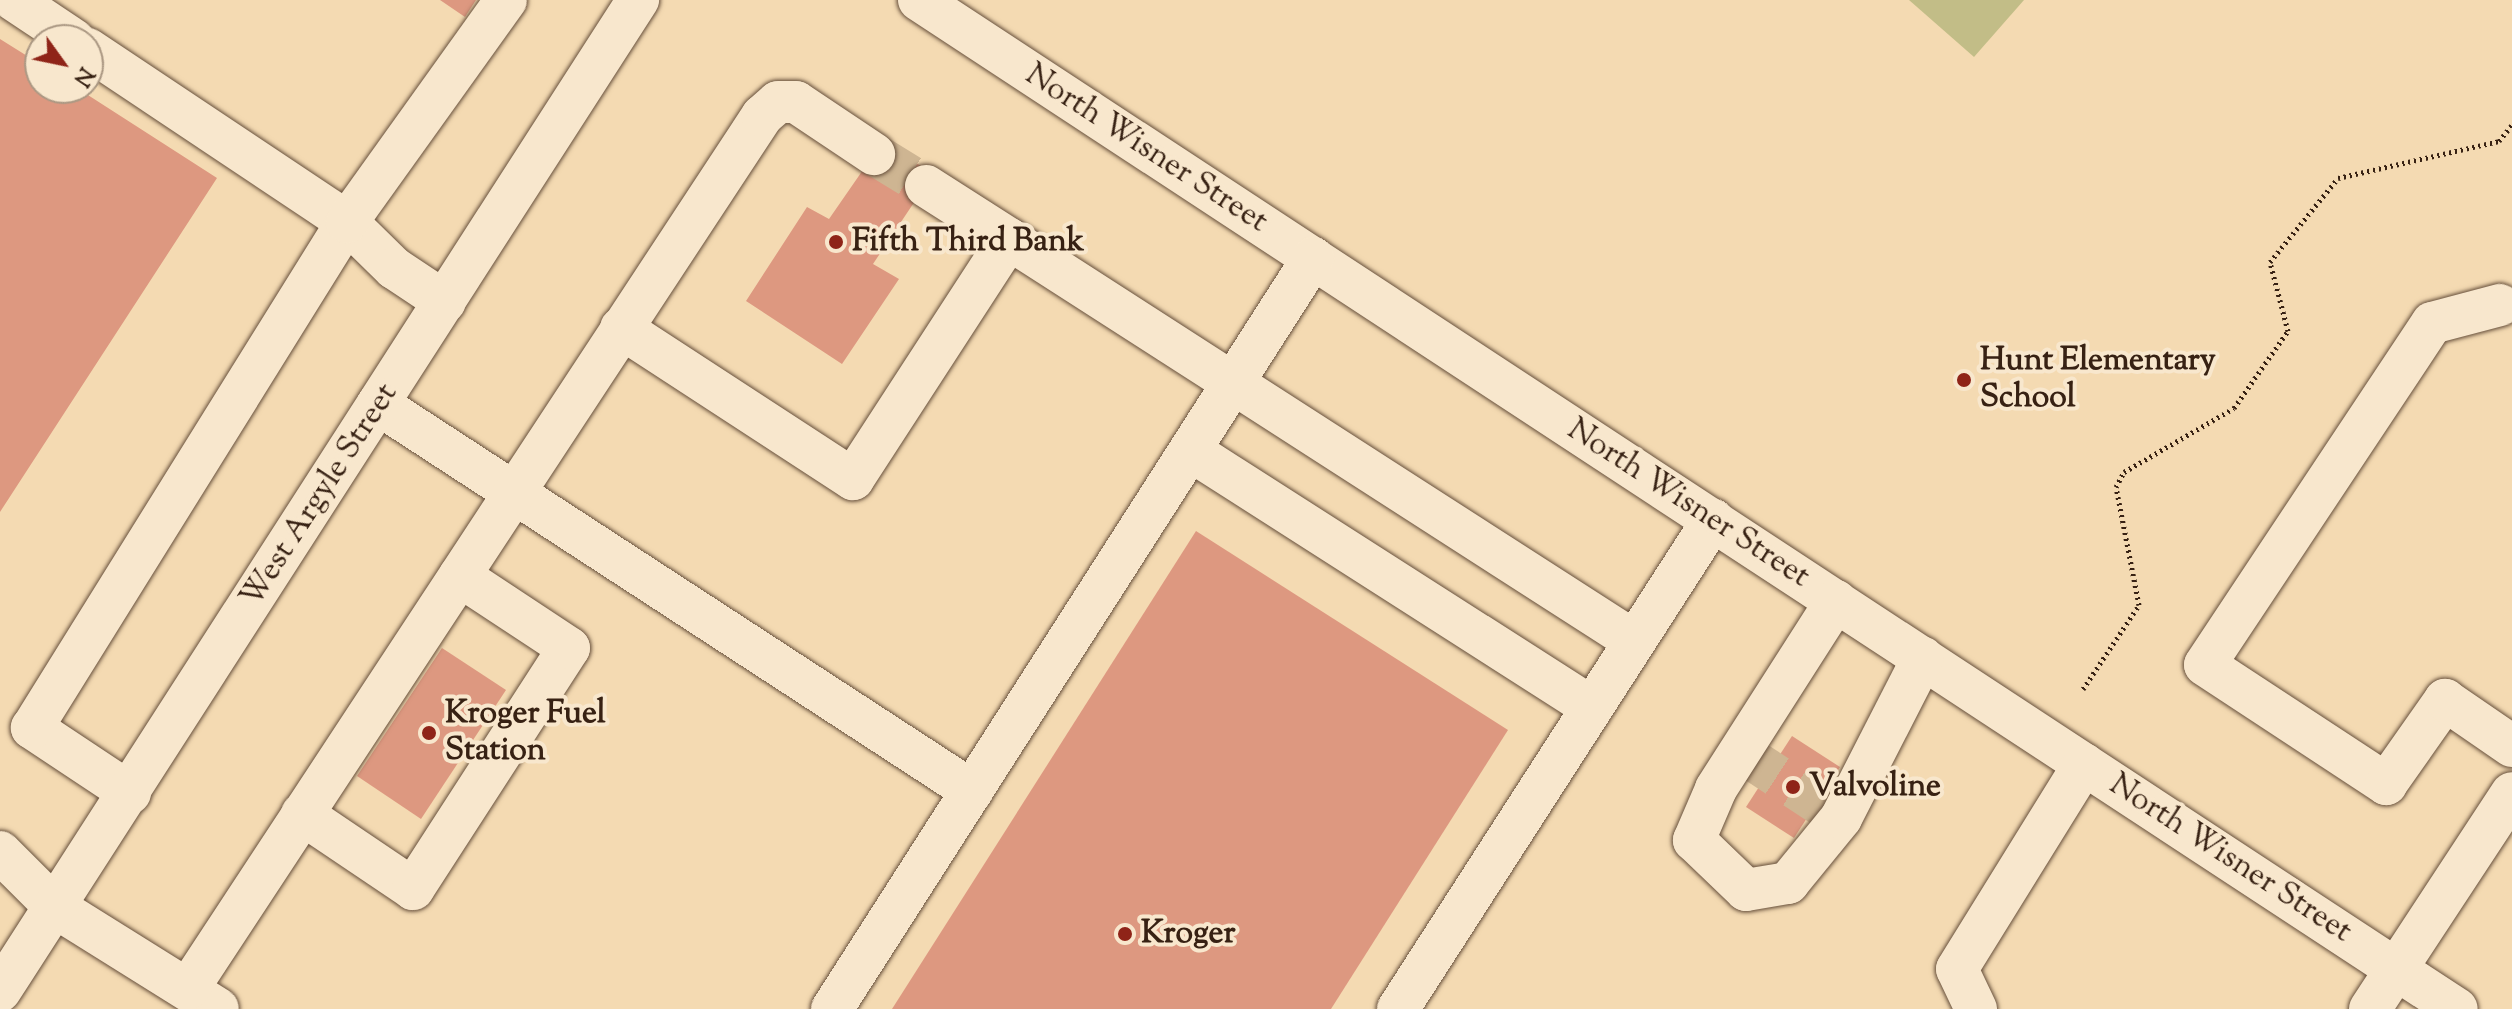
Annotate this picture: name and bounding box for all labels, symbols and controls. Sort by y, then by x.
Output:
north arrow [24,24,104,104]
street label: North Wisner Street [1018,56,1274,242]
text: N [64,60,101,92]
place label: Fifth Third Bank [852,223,1084,261]
marker: Fifth Third Bank [827,233,845,251]
place label: Hunt Elementary School [1980,343,2216,418]
marker: Hunt Elementary School [1955,371,1973,389]
street label: West Argyle Street [233,377,407,615]
street label: North Wisner Street [1560,411,1816,597]
place label: Kroger Fuel Station [445,696,606,771]
marker: Kroger Fuel Station [420,724,438,742]
street label: North Wisner Street [2102,766,2358,952]
place label: Valvoline [1809,768,1941,806]
marker: Valvoline [1784,778,1802,796]
place label: Kroger [1141,915,1235,953]
marker: Kroger [1116,925,1134,943]

